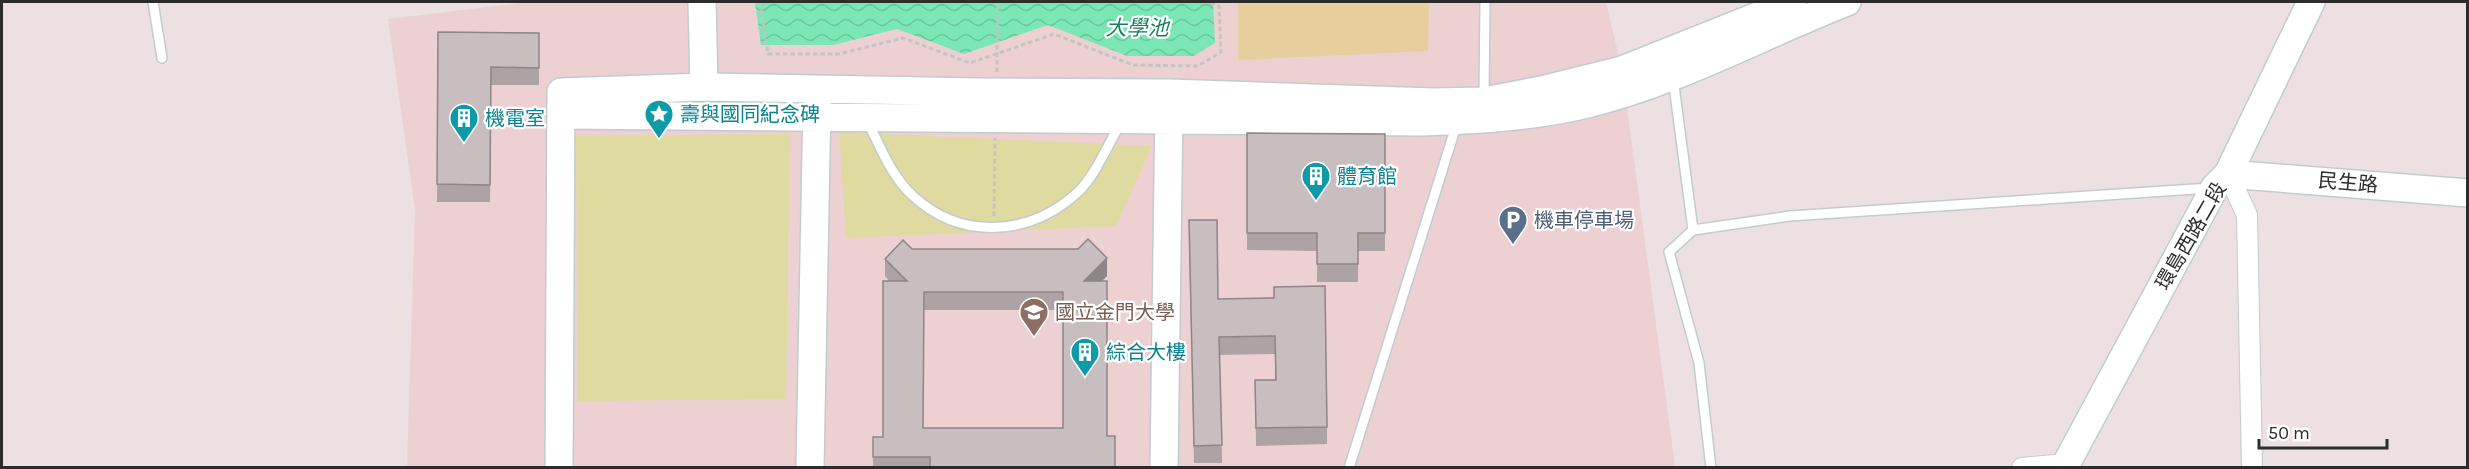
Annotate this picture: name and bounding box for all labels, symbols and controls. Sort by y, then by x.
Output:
water label: 大學池 [1106,16,1170,40]
place icon: 壽與國同紀念碑 [643,98,675,140]
building icon: 機電室 [448,102,480,144]
place label: 壽與國同紀念碑 [680,103,820,126]
place label: 機電室 [485,107,545,130]
building icon: 體育館 [1300,160,1332,202]
place label: 體育館 [1337,165,1397,188]
street label: 民生路 [2317,169,2379,197]
street label: 環島西路二段 [2151,178,2231,294]
parking icon: 機車停車場 [1497,204,1529,246]
place label: 機車停車場 [1534,209,1634,232]
school or university icon: 國立金門大學 [1018,296,1050,338]
place label: 國立金門大學 [1055,301,1175,324]
building icon: 綜合大樓 [1069,336,1101,378]
place label: 綜合大樓 [1106,341,1186,364]
scale bar [2259,412,2386,450]
text: 50 m [2268,422,2310,444]

